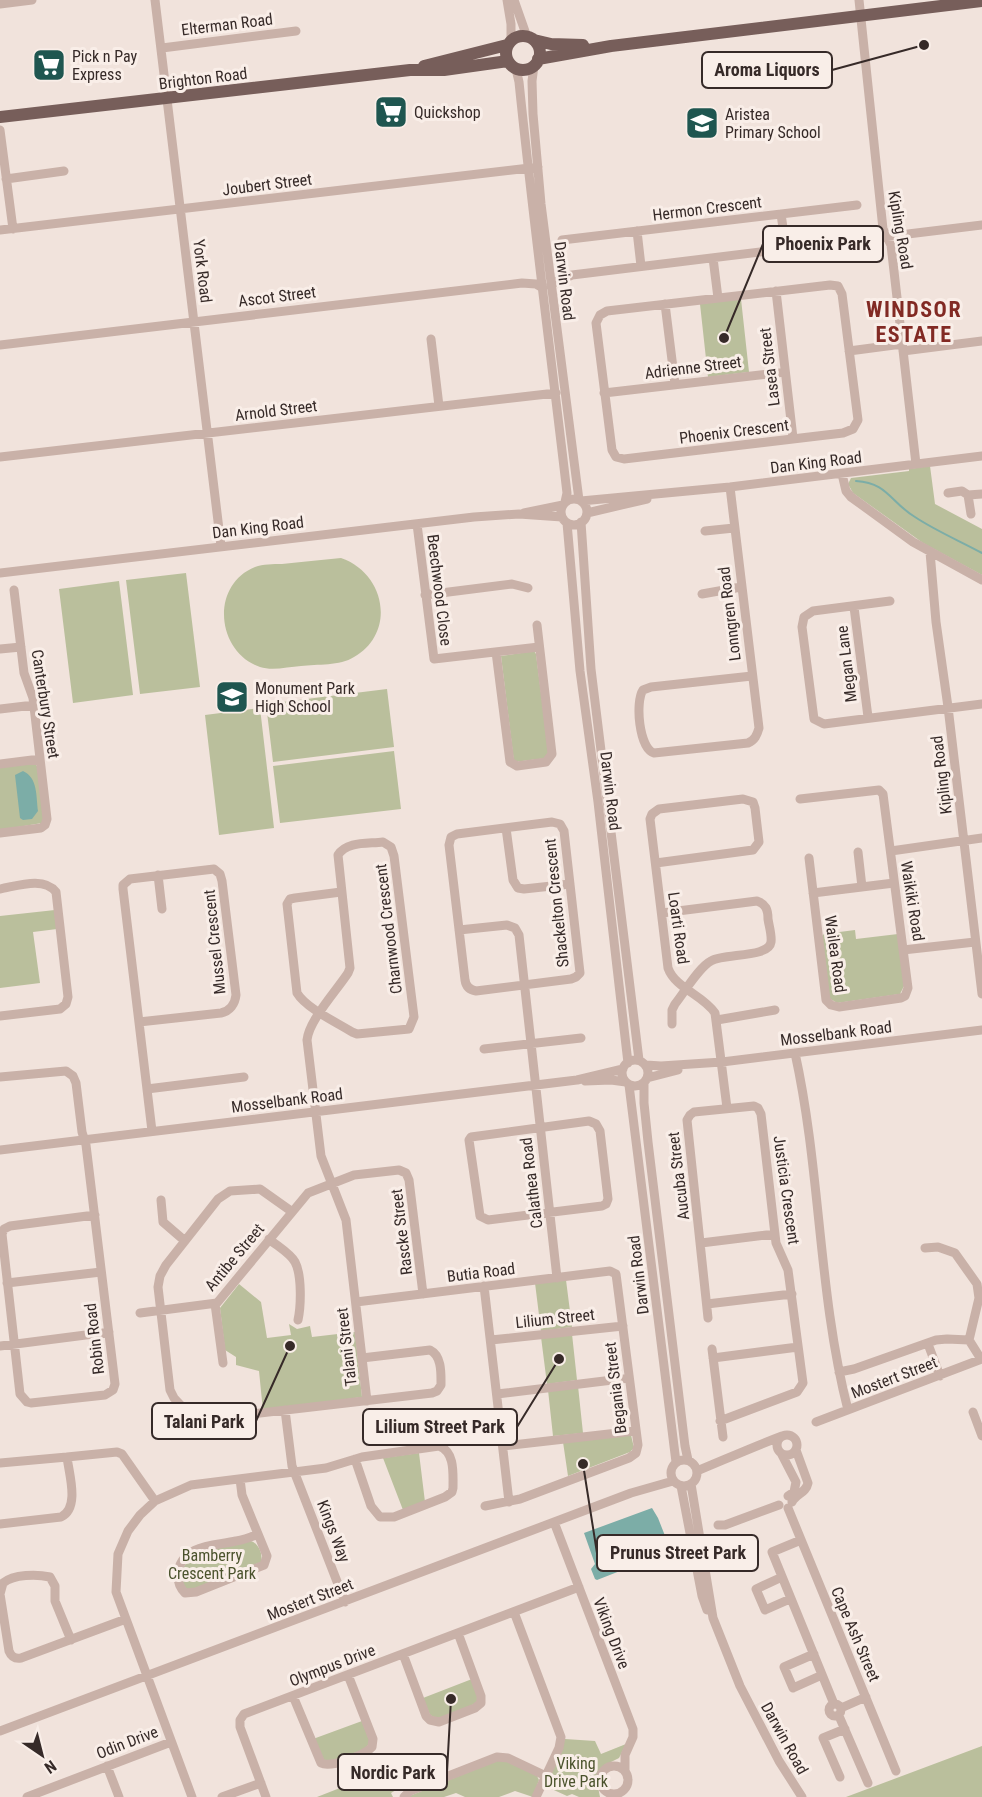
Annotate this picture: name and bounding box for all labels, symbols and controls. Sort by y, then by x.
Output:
street label: Elterman Road [180,9,274,40]
supermarket icon: Pick n Pay Express [31,47,67,83]
place label: Pick n Pay Express [72,47,138,84]
callout: Aroma Liquors [702,52,832,88]
text: Aroma Liquors [714,59,820,80]
street label: Brighton Road [158,64,248,93]
supermarket icon: Quickshop [373,94,409,130]
place label: Quickshop [414,103,481,122]
school or university icon: Aristea Primary School [684,105,720,141]
place label: Aristea Primary School [725,105,821,142]
street label: Joubert Street [221,170,313,199]
street label: Kipling Road [884,189,917,271]
street label: Hermon Crescent [651,192,763,225]
callout: Phoenix Park [763,226,883,262]
text: Phoenix Park [775,233,871,254]
street label: York Road [189,238,216,304]
street label: Darwin Road [550,240,579,322]
street label: Ascot Street [237,282,317,311]
district label: WINDSOR ESTATE [866,297,962,347]
street label: Lasea Street [755,326,784,407]
street label: Adrienne Street [644,352,743,383]
street label: Arnold Street [234,396,319,425]
street label: Phoenix Crescent [678,415,790,448]
street label: Dan King Road [769,447,863,478]
street label: Dan King Road [211,512,305,543]
street label: Beechwood Close [423,533,456,647]
street label: Lonngren Road [714,566,745,662]
street label: Megan Lane [832,625,861,703]
street label: Canterbury Street [28,648,64,760]
school or university icon: Monument Park High School [214,679,250,715]
place label: Monument Park High School [255,679,356,716]
street label: Kipling Road [927,735,956,815]
street label: Darwin Road [596,750,625,832]
street label: Shackelton Crescent [540,837,573,968]
street label: Waikiki Road [897,860,928,942]
street label: Charnwood Crescent [371,862,406,995]
street label: Mussel Crescent [200,888,229,995]
street label: Loarti Road [664,891,693,965]
street label: Wailea Road [821,914,850,994]
street label: Mosselbank Road [779,1017,893,1050]
street label: Mosselbank Road [230,1084,344,1117]
street label: Aucuba Street [664,1130,693,1221]
street label: Justicia Crescent [769,1135,804,1246]
street label: Calathea Road [516,1136,547,1230]
street label: Rascke Street [387,1188,416,1276]
street label: Antibe Street [201,1220,268,1295]
street label: Darwin Road [624,1234,653,1316]
street label: Butia Road [446,1259,516,1286]
street label: Robin Road [81,1302,108,1376]
street label: Lilium Street [514,1305,596,1332]
street label: Talani Street [332,1306,361,1387]
street label: Begania Street [600,1341,631,1435]
street label: Mostert Street [848,1352,940,1403]
callout: Talani Park [152,1403,256,1439]
callout: Lilium Street Park [363,1409,517,1445]
text: Talani Park [164,1411,245,1432]
text: Lilium Street Park [375,1416,505,1437]
street label: Kings Way [313,1497,354,1565]
callout: Prunus Street Park [597,1535,758,1571]
text: Prunus Street Park [610,1542,746,1563]
park label: Bamberry Crescent Park [168,1546,257,1583]
street label: Mostert Street [264,1574,356,1625]
street label: Cape Ash Street [827,1584,884,1685]
street label: Viking Drive [589,1595,634,1671]
street label: Olympus Drive [287,1640,378,1691]
street label: Darwin Road [757,1699,812,1778]
street label: Odin Drive [94,1722,161,1763]
north arrow [12,1725,72,1785]
callout: Nordic Park [338,1754,447,1790]
park label: Viking Drive Park [544,1754,609,1791]
text: N [41,1756,60,1777]
text: Nordic Park [351,1762,436,1783]

